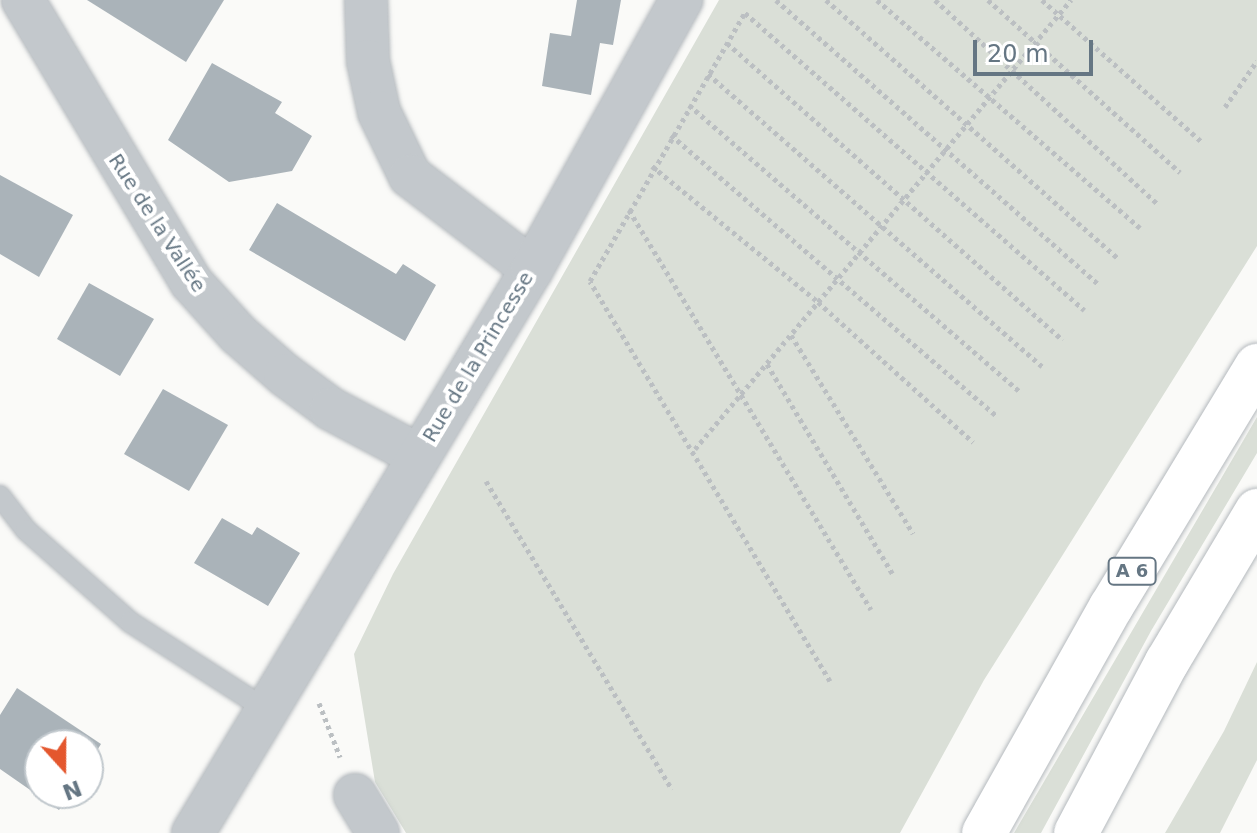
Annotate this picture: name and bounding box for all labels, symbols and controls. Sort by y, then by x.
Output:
scale bar [977,24,1097,74]
text: 20 m [987,40,1049,68]
street label: Rue de la Vallée [103,149,211,297]
street label: Rue de la Princesse [418,267,538,447]
road number: A 6 [1106,557,1158,585]
north arrow [24,729,104,809]
text: N [59,775,85,805]

